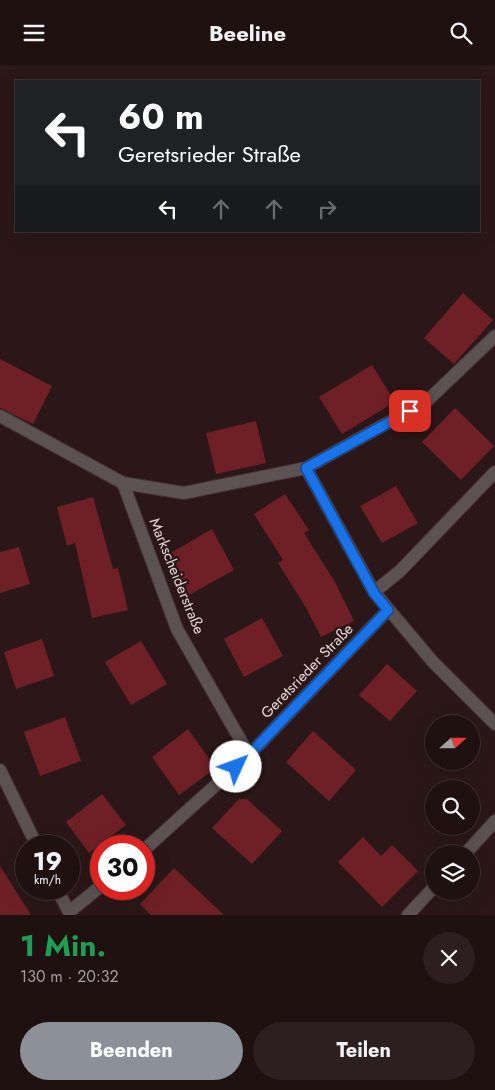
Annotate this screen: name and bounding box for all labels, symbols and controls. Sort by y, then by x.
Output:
text: Beeline [209,17,286,49]
icon: menu [20,19,48,47]
icon: search [447,19,475,47]
text: 60 m [118,92,204,142]
icon: left [35,100,100,165]
text: Geretsrieder Straße [118,138,301,170]
icon: left [154,195,182,223]
icon: ahead [207,195,235,223]
icon: ahead [260,195,288,223]
icon: right [313,195,341,223]
pin [389,390,431,432]
icon: arrive [396,397,424,425]
street label: Markscheiderstraße [144,515,210,638]
street label: Geretsrieder Straße [256,618,358,723]
north arrow [425,715,480,770]
map controls [425,715,480,900]
position arrow [209,740,261,792]
button: search [425,780,480,835]
speed limit sign: 30 [90,835,155,900]
text: 19 [33,843,62,879]
button: layers [425,845,480,900]
text: km/h [34,871,61,889]
text: 1 Min. [20,924,106,967]
button: close [423,932,475,984]
text: 130 m · 20:32 [20,965,119,988]
button: Beenden [20,1022,243,1080]
button: Teilen [253,1022,475,1080]

